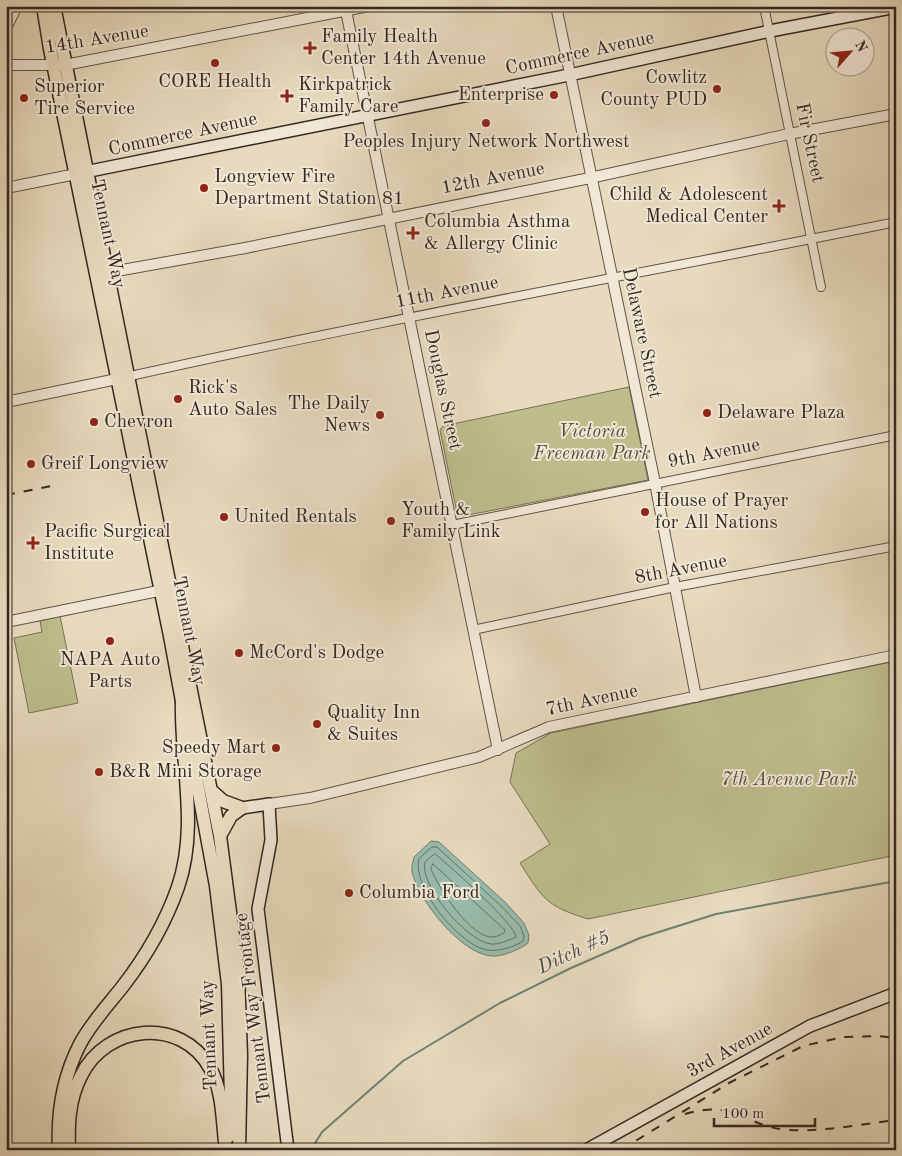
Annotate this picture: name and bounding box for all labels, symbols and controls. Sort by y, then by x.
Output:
street label: 14th Avenue [44,22,150,58]
place label: Family Health Center 14th Avenue [321,28,486,69]
north arrow [824,28,874,78]
street label: Commerce Avenue [504,29,656,79]
text: N [852,39,869,55]
marker: Family Health Center 14th Avenue [303,41,317,55]
marker: CORE Health [209,57,221,69]
place label: Cowlitz County PUD [600,69,707,110]
place label: CORE Health [158,73,272,92]
place label: Kirkpatrick Family Care [298,76,398,117]
place label: Superior Tire Service [34,78,135,119]
marker: Cowlitz County PUD [711,83,723,95]
place label: Enterprise [458,86,544,105]
marker: Kirkpatrick Family Care [280,89,294,103]
marker: Enterprise [548,89,560,101]
marker: Superior Tire Service [18,92,30,104]
street label: Fir Street [791,101,827,185]
street label: Commerce Avenue [107,110,259,160]
marker: Peoples Injury Network Northwest [480,117,492,129]
place label: Peoples Injury Network Northwest [342,133,630,152]
street label: 12th Avenue [440,160,546,198]
place label: Longview Fire Department Station 81 [214,168,404,209]
street label: Tennant Way [86,178,128,290]
marker: Longview Fire Department Station 81 [198,182,210,194]
place label: Child & Adolescent Medical Center [609,186,768,227]
marker: Child & Adolescent Medical Center [772,199,786,213]
place label: Columbia Asthma & Allergy Clinic [424,213,571,254]
marker: Columbia Asthma & Allergy Clinic [406,226,420,240]
street label: Delaware Street [618,266,664,400]
street label: 11th Avenue [394,274,500,312]
street label: Douglas Street [420,328,464,452]
place label: Rick's Auto Sales [188,379,277,420]
marker: Rick's Auto Sales [172,393,184,405]
place label: The Daily News [288,395,370,436]
place label: Delaware Plaza [717,404,846,423]
marker: Delaware Plaza [701,407,713,419]
marker: The Daily News [374,409,386,421]
place label: Chevron [104,413,173,432]
marker: Chevron [88,416,100,428]
park label: Victoria Freeman Park [532,423,651,464]
street label: 9th Avenue [666,436,762,472]
place label: Greif Longview [41,455,170,474]
marker: Greif Longview [25,458,37,470]
place label: House of Prayer for All Nations [655,492,789,533]
place label: Youth & Family Link [401,501,501,542]
marker: House of Prayer for All Nations [639,506,651,518]
place label: United Rentals [234,508,357,527]
marker: United Rentals [218,511,230,523]
marker: Youth & Family Link [385,515,397,527]
place label: Pacific Surgical Institute [44,523,170,564]
marker: Pacific Surgical Institute [26,536,40,550]
street label: 8th Avenue [633,552,729,588]
street label: Tennant Way [168,575,208,687]
marker: NAPA Auto Parts [104,635,116,647]
place label: McCord's Dodge [249,644,384,663]
marker: McCord's Dodge [233,647,245,659]
place label: NAPA Auto Parts [60,651,160,692]
street label: 7th Avenue [544,682,640,720]
place label: Quality Inn & Suites [327,704,420,745]
marker: Quality Inn & Suites [311,718,323,730]
place label: Speedy Mart [162,739,266,758]
marker: Speedy Mart [270,742,282,754]
place label: B&R Mini Storage [109,763,262,782]
marker: B&R Mini Storage [93,766,105,778]
park label: 7th Avenue Park [721,771,857,790]
place label: Columbia Ford [359,884,480,903]
marker: Columbia Ford [343,887,355,899]
street label: Tennant Way Frontage [233,912,275,1104]
water label: Ditch #5 [534,927,614,979]
street label: Tennant Way [199,979,221,1091]
street label: 3rd Avenue [684,1020,776,1082]
scale bar [714,1096,816,1128]
text: 100 m [722,1107,764,1122]

